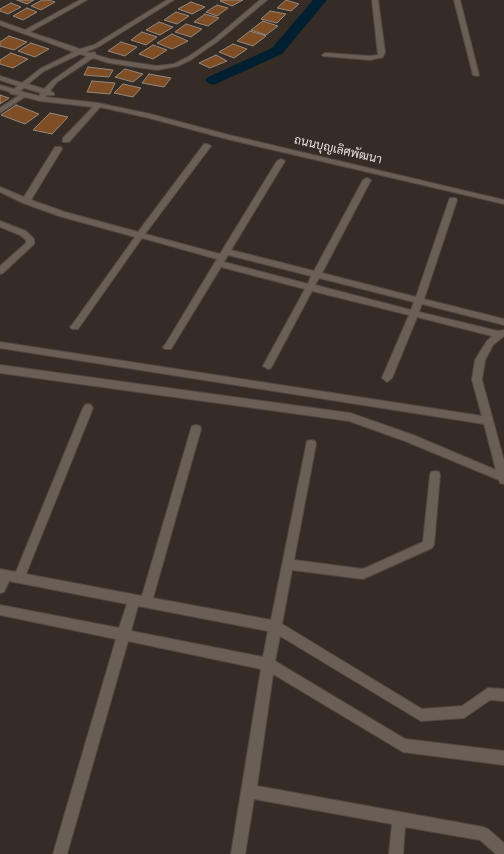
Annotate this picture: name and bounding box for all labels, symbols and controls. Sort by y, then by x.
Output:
street label: ถนนบุญเลิศพัฒนา [293,133,383,167]

